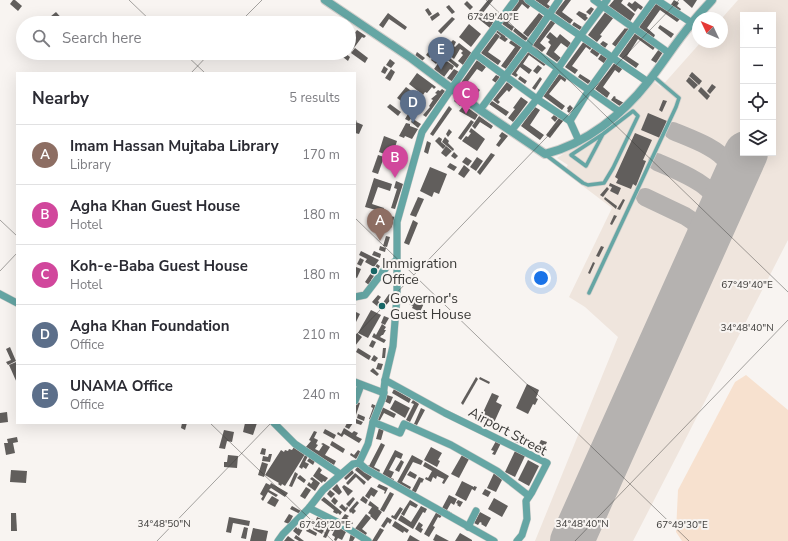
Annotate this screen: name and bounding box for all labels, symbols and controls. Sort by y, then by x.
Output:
text: 67°49'40"E [467,10,519,24]
north arrow [692,12,728,48]
map controls [740,12,776,156]
button: + [740,12,776,48]
search box [16,16,356,60]
icon: search [30,27,52,49]
text: Search here [62,28,142,48]
pin: E [428,37,454,70]
button: − [740,48,776,84]
pin: C [453,81,479,114]
button: locate [740,84,776,120]
text: Nearby [32,87,89,110]
text: 5 results [289,89,340,107]
pin: D [400,90,426,123]
button: layers [740,120,776,156]
text: Imam Hassan Mujtaba Library [70,136,279,156]
pin: B [382,145,408,178]
text: A [40,146,50,164]
text: 170 m [302,146,340,164]
text: Library [70,156,111,174]
text: Agha Khan Guest House [70,196,240,216]
text: B [41,206,49,224]
text: 180 m [302,206,340,224]
pin: A [367,208,393,241]
text: Hotel [70,216,102,234]
place label: Immigration Office [382,254,457,289]
text: Koh-e-Baba Guest House [70,256,248,276]
text: C [41,266,49,284]
text: 180 m [302,266,340,284]
marker: Immigration Office [369,266,379,276]
your location [531,268,551,288]
text: Hotel [70,276,102,294]
text: 67°49'40"E [721,278,773,292]
place label: Governor's Guest House [390,289,471,324]
marker: Governor's Guest House [377,301,387,311]
text: Agha Khan Foundation [70,316,229,336]
text: 34°48'40"N [720,321,774,335]
text: D [40,326,50,344]
text: 210 m [302,326,340,344]
text: Office [70,336,104,354]
text: UNAMA Office [70,376,173,396]
text: E [41,386,49,404]
text: 240 m [302,386,340,404]
text: Office [70,396,104,414]
street label: Airport Street [465,403,550,460]
text: 34°48'50"N [137,517,191,531]
text: 34°48'40"N [555,517,609,531]
text: 67°49'20"E [299,518,351,532]
text: 67°49'30"E [656,518,708,532]

